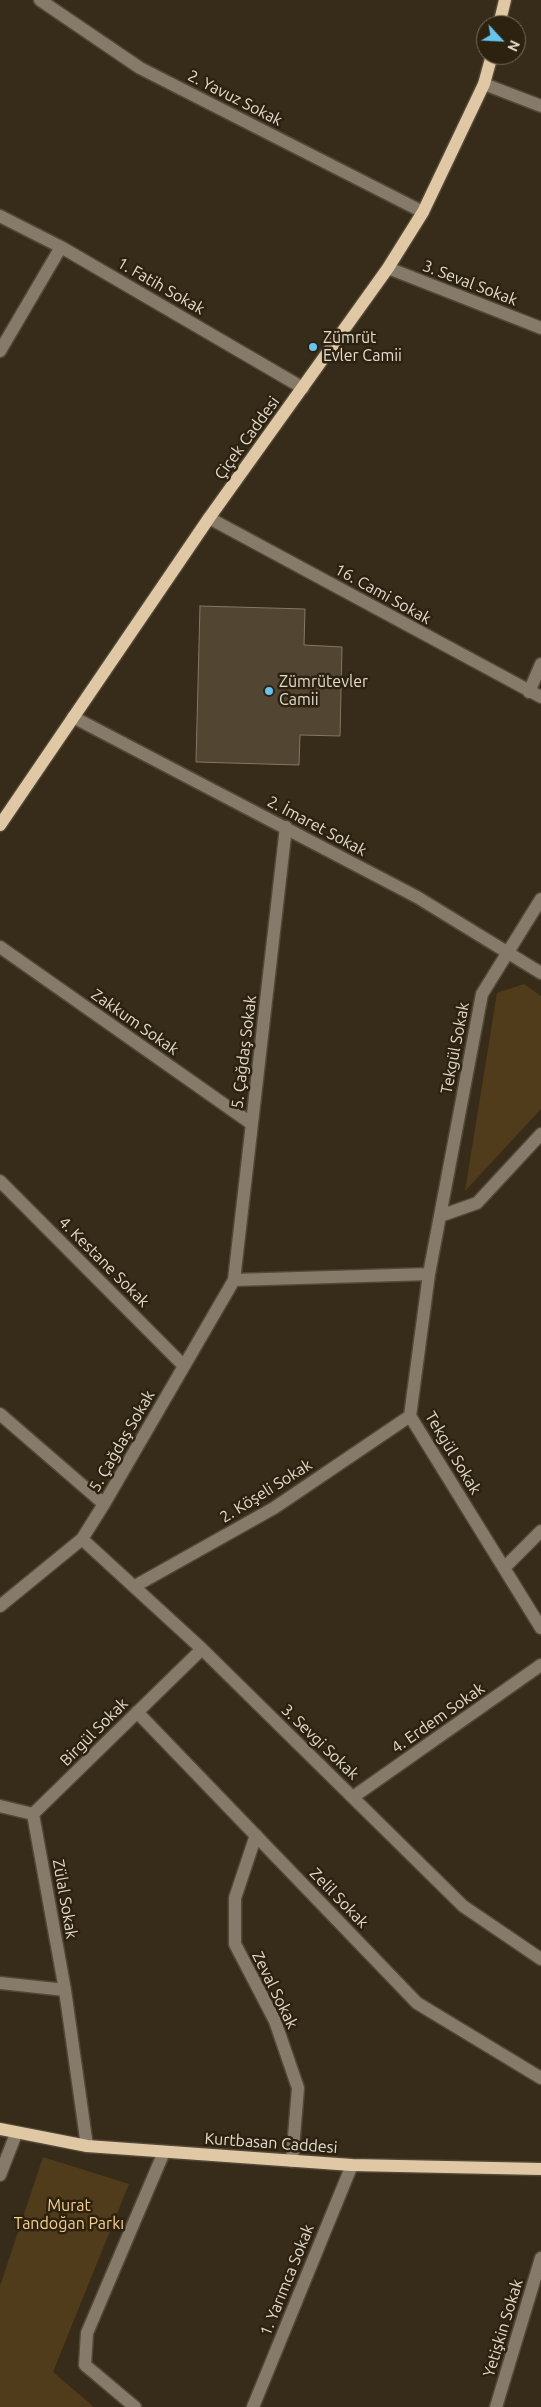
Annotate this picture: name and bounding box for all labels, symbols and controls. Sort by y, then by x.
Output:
north arrow [476,15,526,65]
text: N [504,38,523,54]
street label: 2. Yavuz Sokak [184,66,286,130]
street label: 1. Fatih Sokak [114,253,208,319]
street label: 3. Seval Sokak [420,256,520,310]
place label: Zümrüt Evler Camii [323,328,402,366]
marker: Zümrüt Evler Camii [307,341,319,353]
street label: Çiçek Caddesi [210,393,284,483]
street label: 16. Cami Sokak [331,560,435,628]
place label: Zümrütevler Camii [279,672,368,710]
marker: Zümrütevler Camii [263,685,275,697]
street label: 2. İmaret Sokak [264,792,370,860]
street label: Zakkum Sokak [88,985,182,1059]
street label: 5. Çağdaş Sokak [228,994,260,1110]
street label: Tekgül Sokak [437,1001,473,1095]
street label: 4. Kestane Sokak [55,1213,153,1311]
street label: 5. Çağdaş Sokak [85,1387,159,1495]
street label: Tekgül Sokak [421,1408,485,1498]
street label: 2. Köşeli Sokak [216,1455,316,1527]
street label: 4. Erdem Sokak [388,1679,488,1757]
street label: Birgül Sokak [56,1694,132,1770]
street label: 3. Sevgi Sokak [277,1700,363,1784]
street label: Zülal Sokak [49,1858,81,1940]
street label: Zelil Sokak [306,1864,372,1932]
street label: Zeval Sokak [248,1948,302,2032]
street label: Kurtbasan Caddesi [204,2129,338,2157]
park label: Murat Tandoğan Parkı [14,2196,124,2234]
street label: 1. Yarımca Sokak [256,2221,318,2339]
street label: Yetişkin Sokak [479,2277,527,2379]

